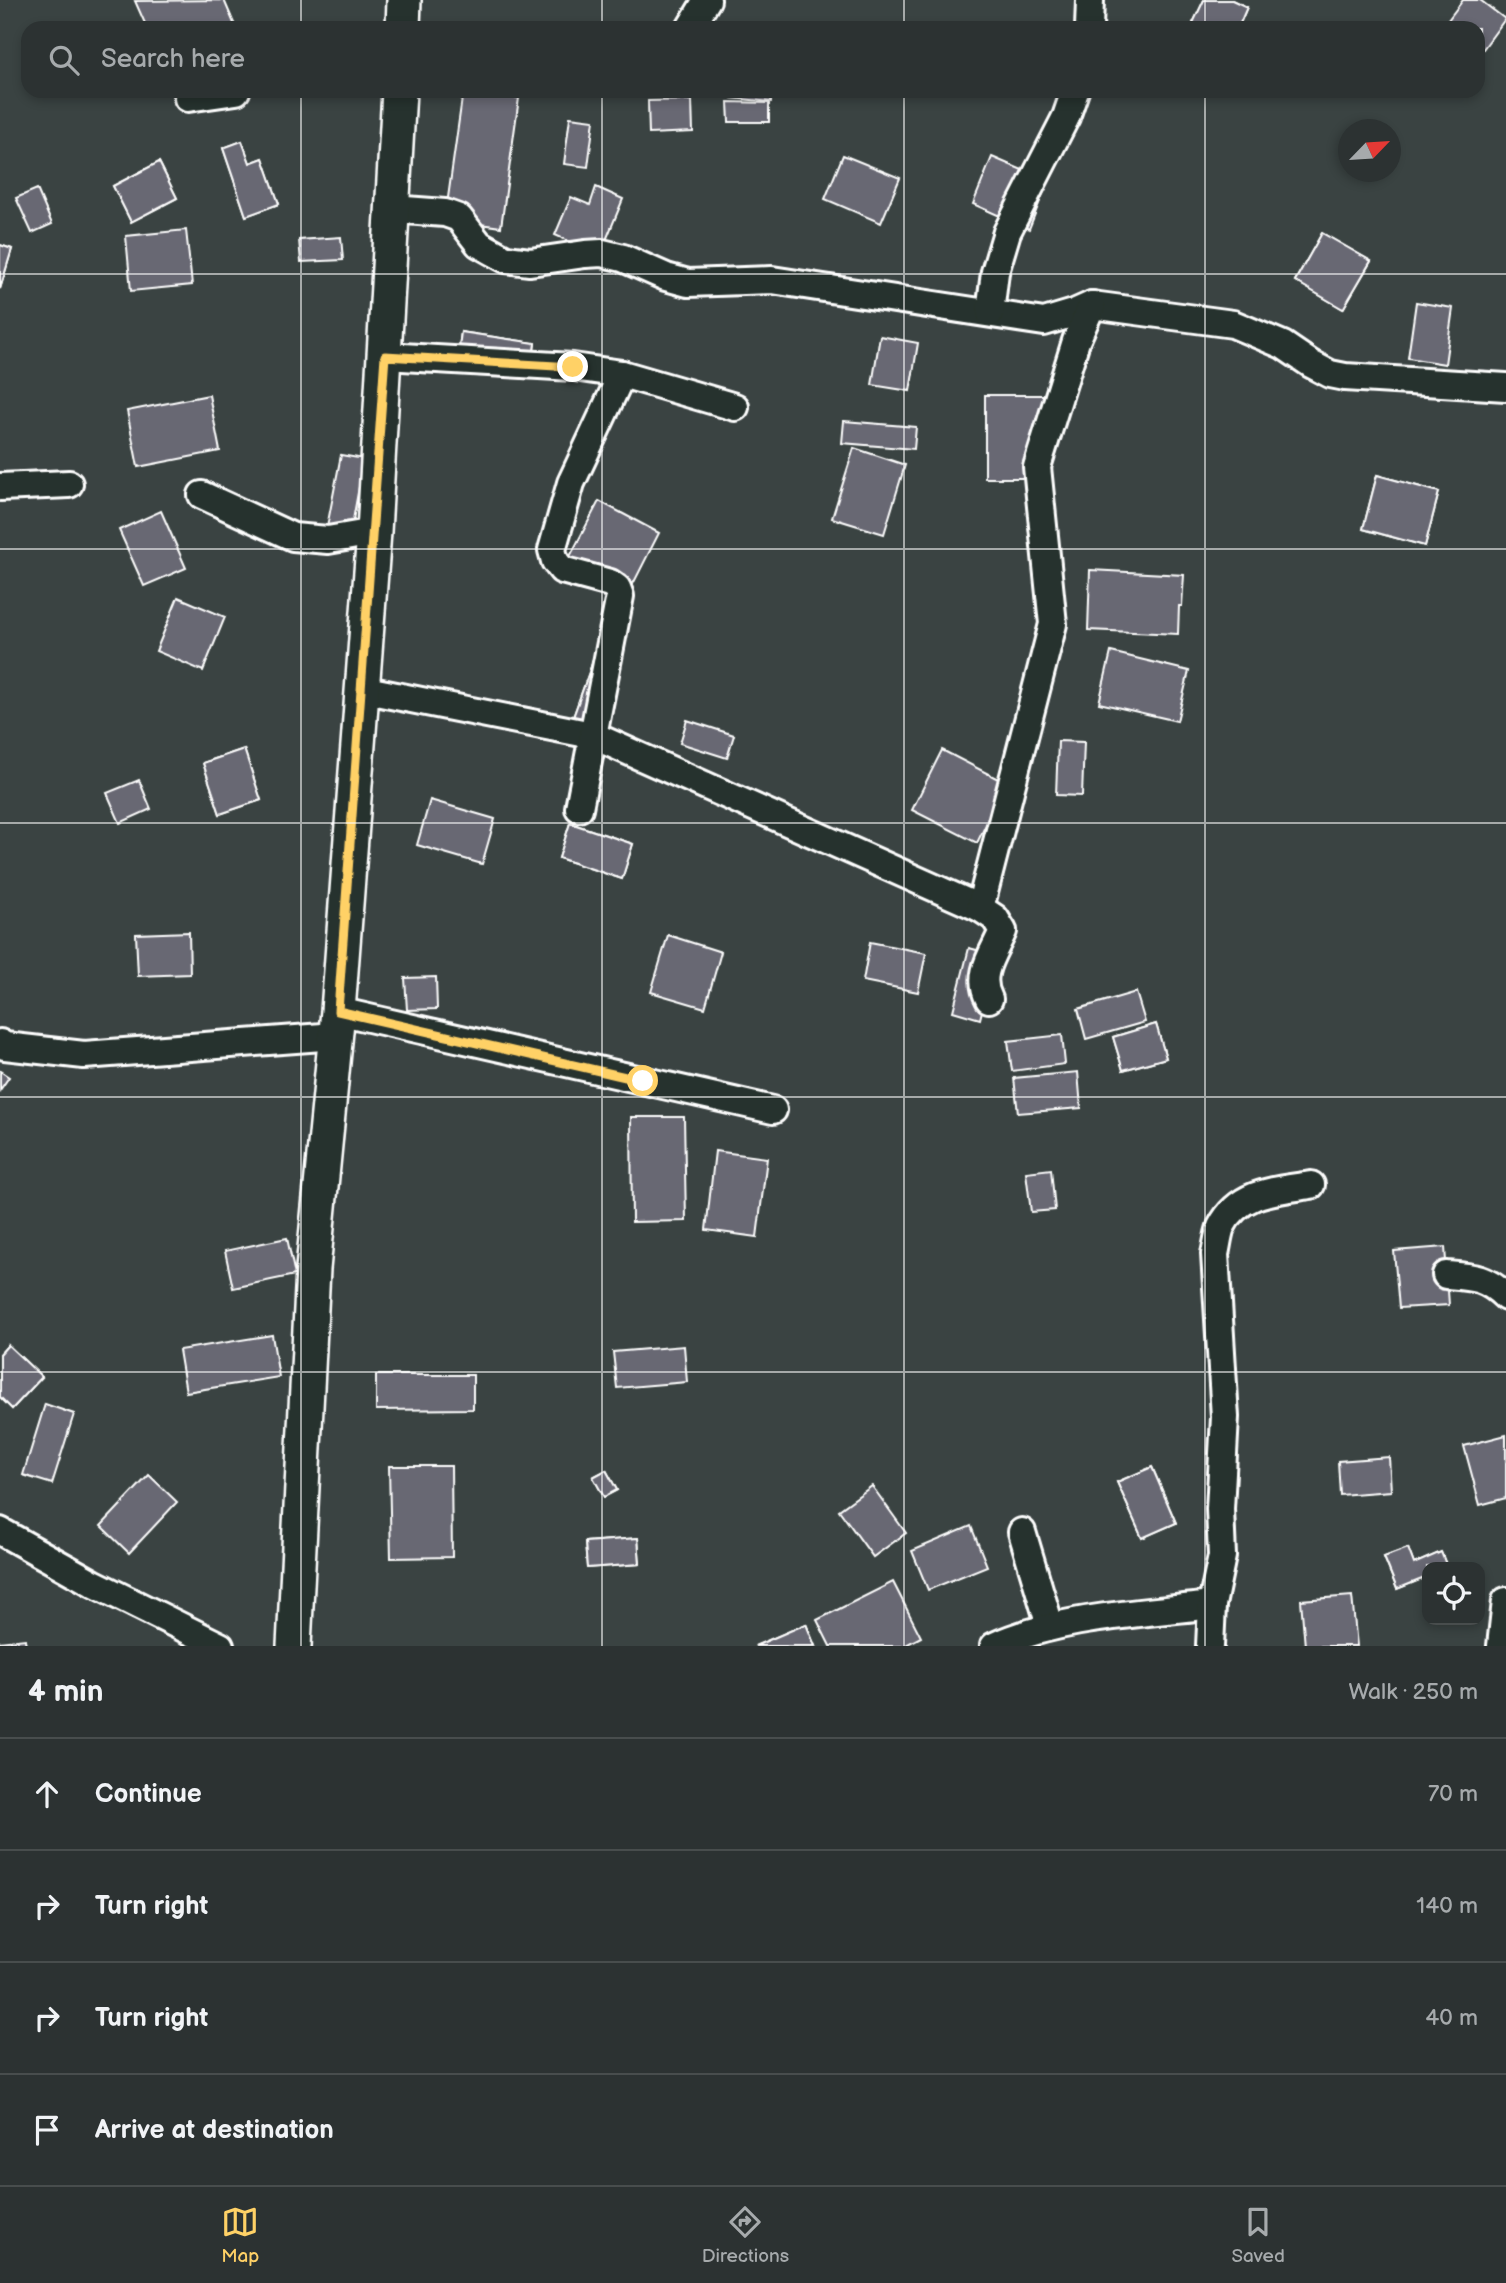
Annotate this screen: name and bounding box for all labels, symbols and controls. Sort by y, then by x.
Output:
search box [21,21,1485,98]
icon: search [45,41,83,79]
text: Search here [101,44,245,75]
north arrow [1338,119,1401,182]
route end [557,351,588,382]
route start [627,1065,658,1096]
map controls [1422,1562,1485,1625]
button: locate [1422,1562,1485,1625]
text: 4 min [28,1674,103,1710]
text: Walk · 250 m [1348,1678,1478,1706]
icon: ahead [28,1775,66,1813]
text: Continue [95,1779,202,1810]
text: 70 m [1428,1780,1478,1808]
icon: right [28,1887,66,1925]
text: Turn right [95,1891,208,1922]
text: 140 m [1416,1892,1478,1920]
icon: right [28,1999,66,2037]
text: Turn right [95,2003,208,2034]
text: 40 m [1425,2004,1478,2032]
icon: arrive [28,2111,66,2149]
text: Arrive at destination [95,2115,334,2146]
tab: Map [221,2203,259,2268]
tab: Directions [702,2203,789,2268]
tab: Saved [1231,2203,1285,2268]

